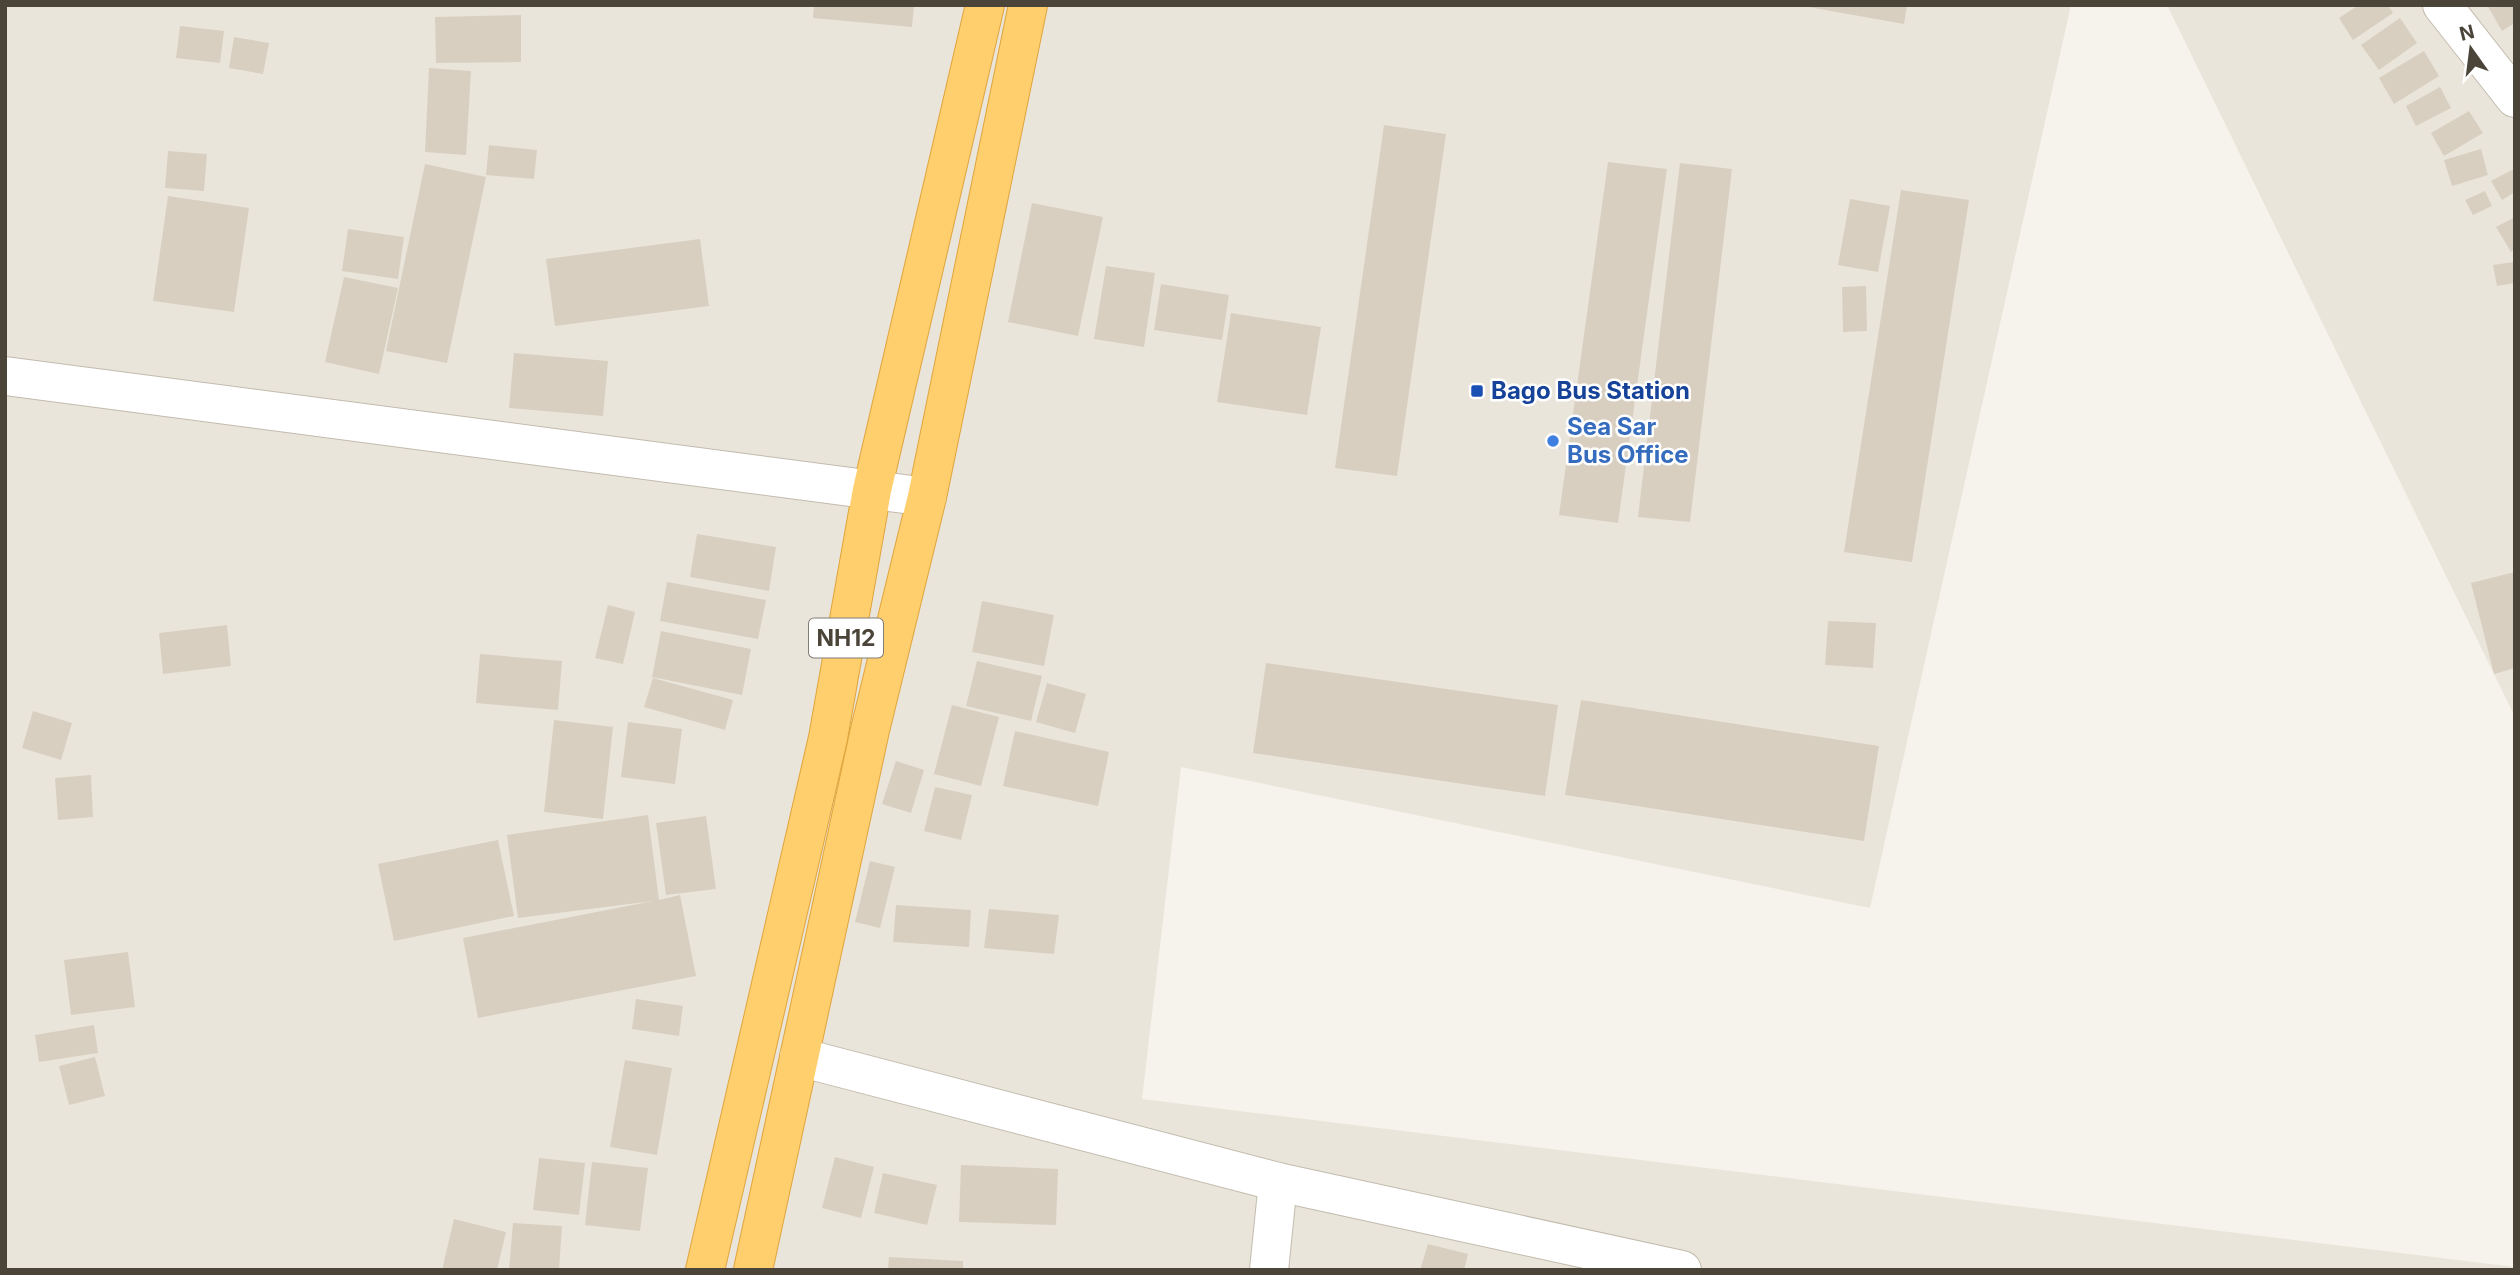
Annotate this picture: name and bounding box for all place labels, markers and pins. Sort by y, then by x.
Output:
place label: Bago Bus Station [1491,376,1690,405]
marker: Bago Bus Station [1469,383,1485,399]
place label: Sea Sar Bus Office [1567,412,1689,469]
marker: Sea Sar Bus Office [1545,433,1561,449]

